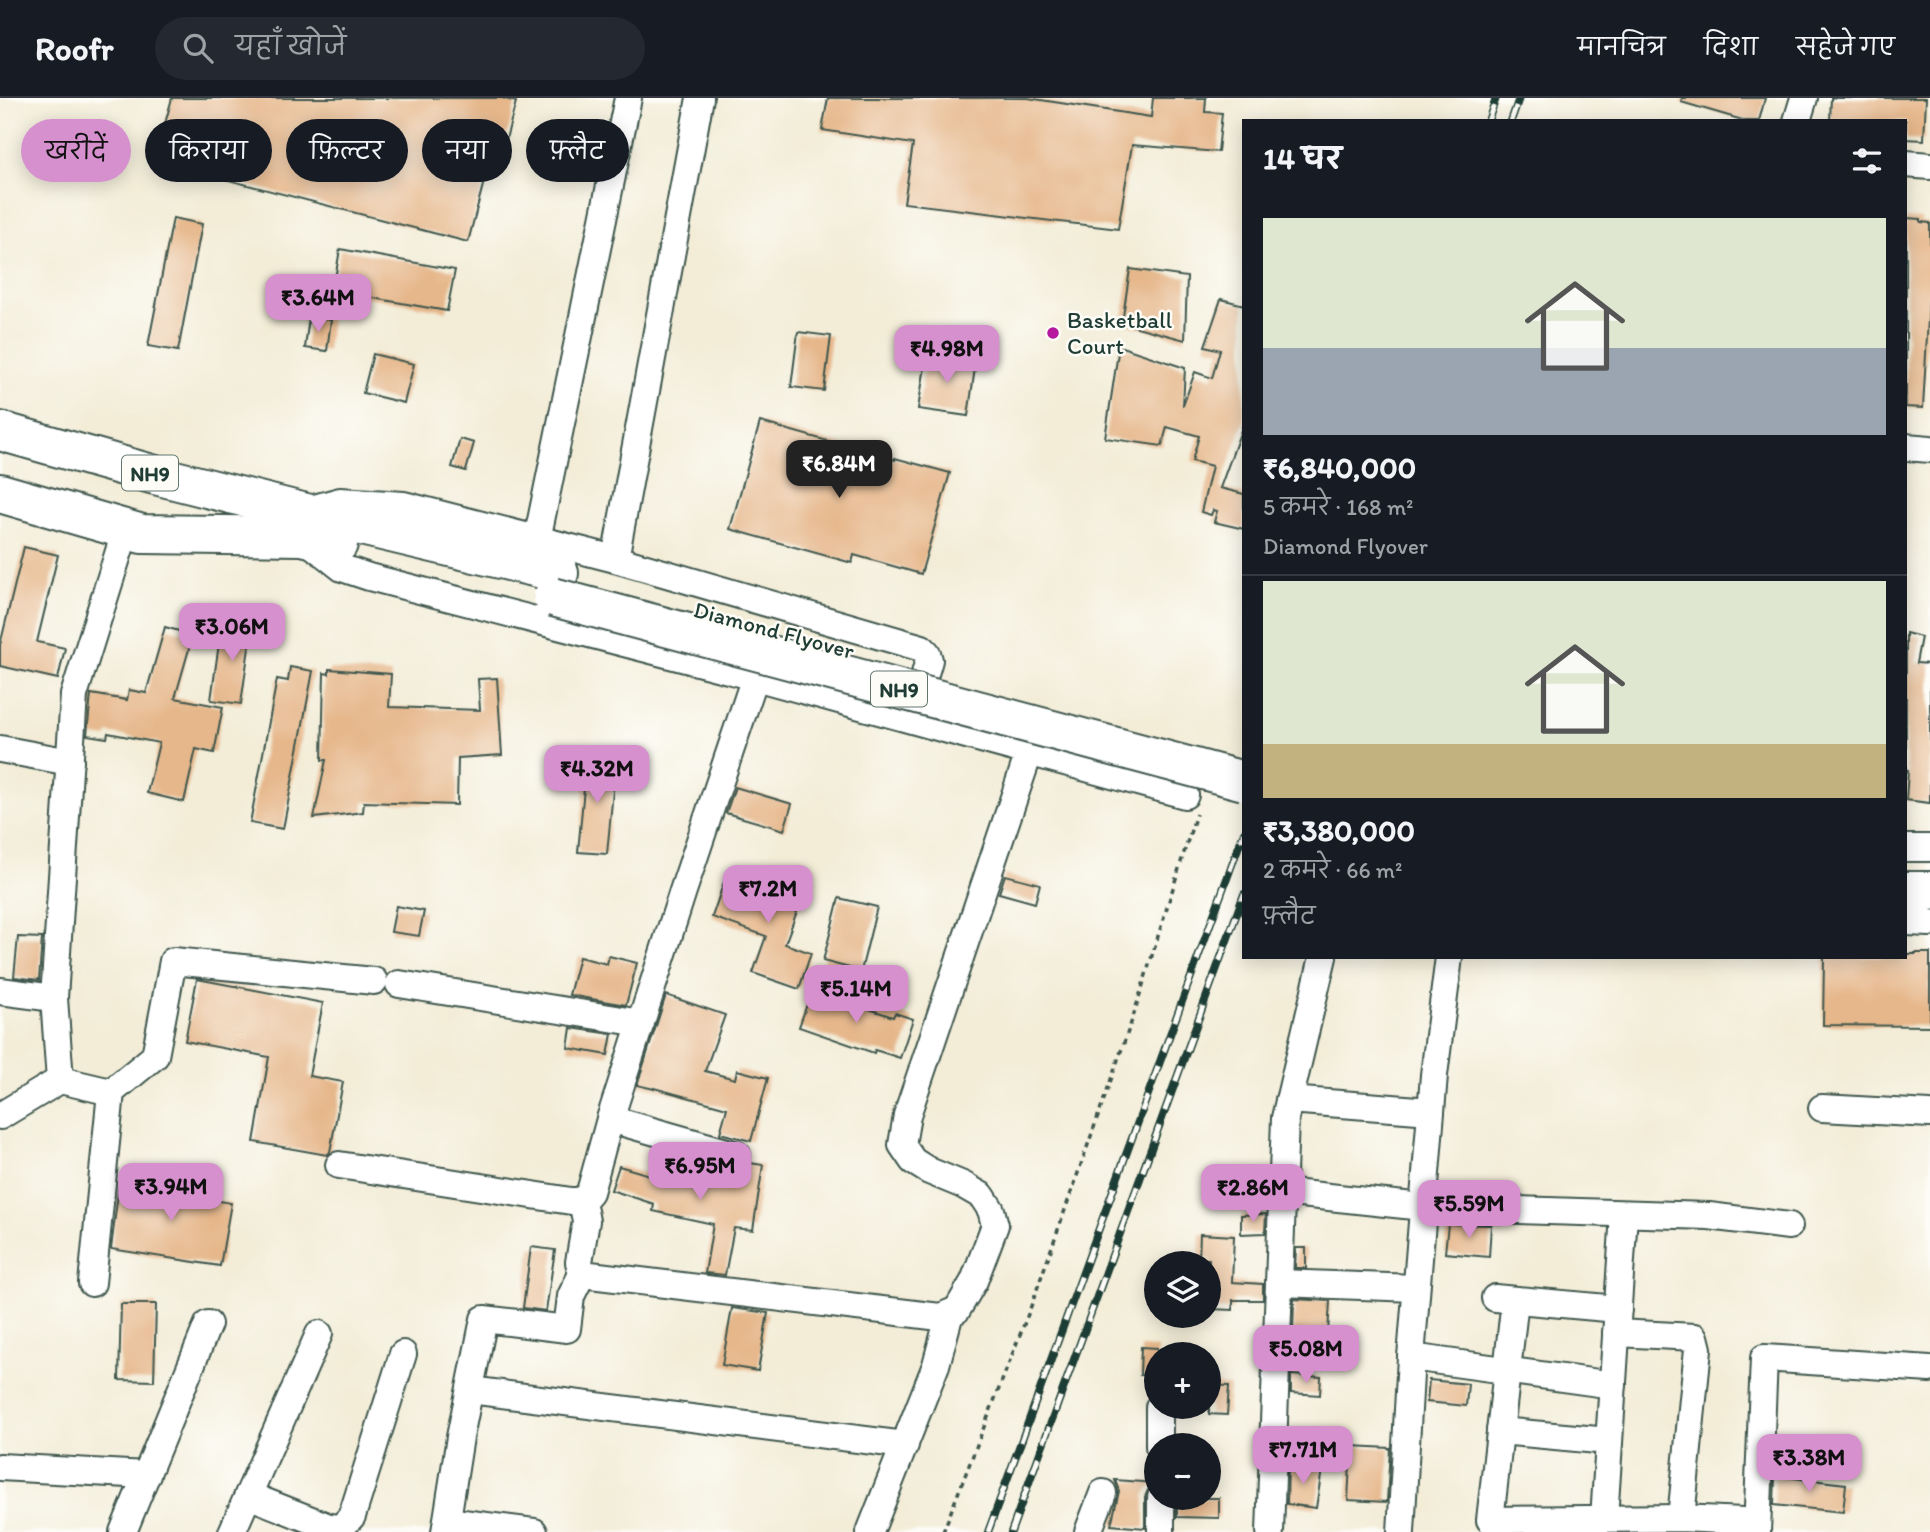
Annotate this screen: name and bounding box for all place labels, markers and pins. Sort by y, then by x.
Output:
pin: ₹3.64M [261,274,375,334]
place label: Basketball Court [1067,306,1173,360]
marker: Basketball Court [1045,325,1061,341]
pin: ₹4.98M [890,326,1004,385]
pin: ₹6.84M [782,440,896,500]
pin: ₹3.06M [175,603,289,663]
pin: ₹4.32M [540,746,654,805]
pin: ₹7.2M [719,866,817,925]
pin: ₹5.14M [799,965,913,1025]
pin: ₹6.95M [643,1142,757,1202]
pin: ₹3.94M [114,1164,228,1223]
pin: ₹2.86M [1196,1164,1310,1224]
pin: ₹5.59M [1412,1180,1526,1240]
pin: ₹5.08M [1249,1326,1363,1385]
pin: ₹7.71M [1246,1426,1360,1486]
pin: ₹3.38M [1752,1434,1866,1494]

